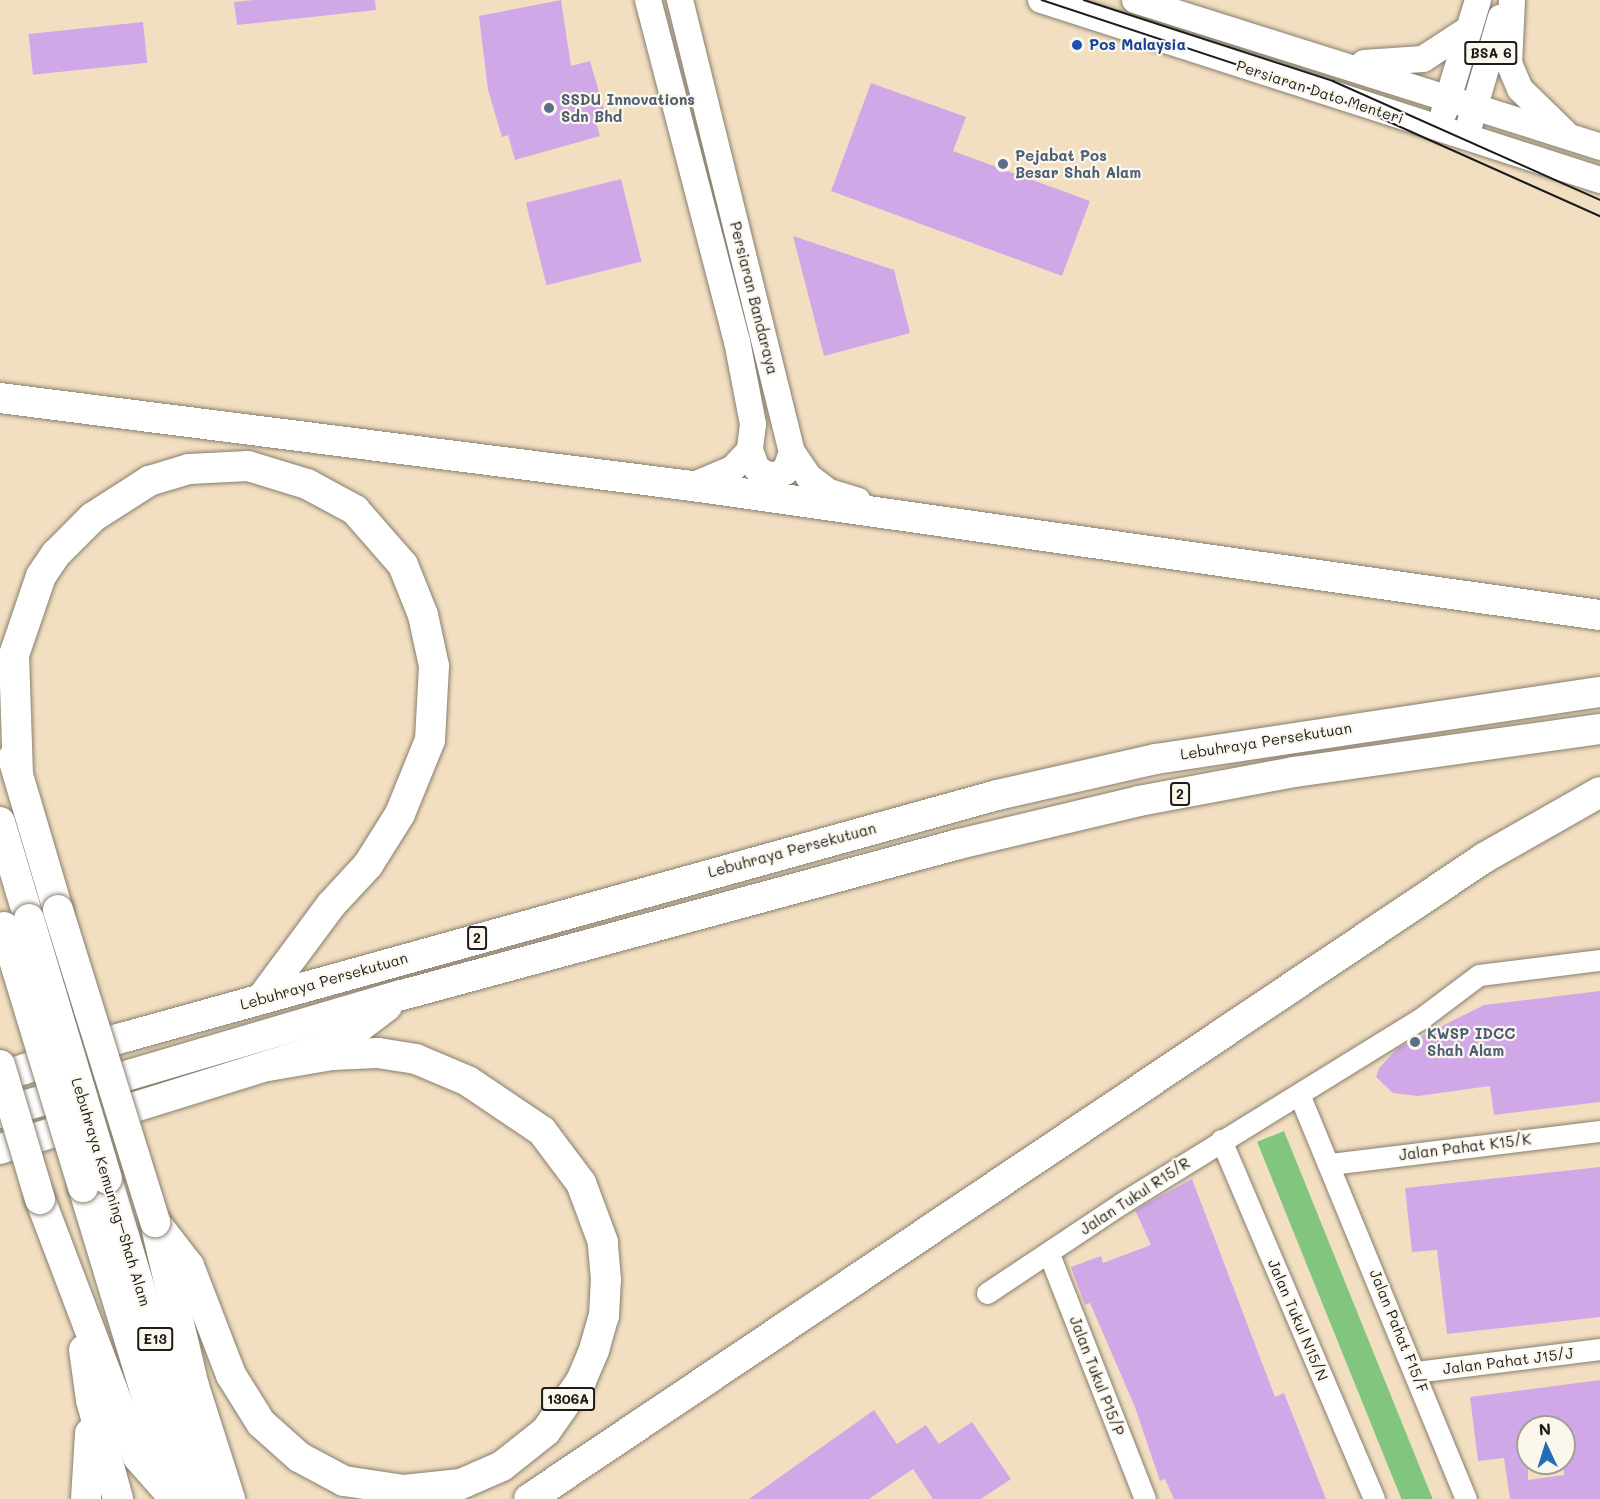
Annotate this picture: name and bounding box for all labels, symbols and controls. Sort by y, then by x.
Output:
place label: Pos Malaysia [1089,36,1186,54]
marker: Pos Malaysia [1070,38,1084,52]
road number: BSA 6 [1464,42,1518,64]
street label: Persiaran Dato Menteri [1234,56,1406,128]
place label: SSDU Innovations Sdn Bhd [561,90,695,125]
marker: SSDU Innovations Sdn Bhd [542,101,556,115]
place label: Pejabat Pos Besar Shah Alam [1015,146,1141,181]
marker: Pejabat Pos Besar Shah Alam [996,157,1010,171]
street label: Persiaran Bandaraya [726,220,782,376]
street label: Lebuhraya Persekutuan [1179,719,1353,763]
road number: 2 [1170,783,1190,805]
street label: Lebuhraya Persekutuan [706,819,878,881]
road number: 2 [466,927,488,949]
street label: Lebuhraya Persekutuan [238,948,410,1014]
place label: KWSP IDCC Shah Alam [1427,1024,1515,1059]
marker: KWSP IDCC Shah Alam [1408,1035,1422,1049]
street label: Lebuhraya Kemuning–Shah Alam [68,1076,154,1308]
street label: Jalan Pahat K15/K [1398,1130,1532,1164]
street label: Jalan Tukul R15/R [1077,1154,1193,1238]
street label: Jalan Tukul N15/N [1264,1256,1332,1384]
street label: Jalan Pahat F15/F [1366,1267,1432,1395]
street label: Jalan Tukul P15/P [1066,1314,1128,1438]
road number: E13 [137,1328,173,1350]
street label: Jalan Pahat J15/J [1442,1344,1574,1378]
road number: 1306A [541,1388,595,1410]
north arrow [1516,1415,1576,1475]
text: N [1538,1418,1552,1439]

